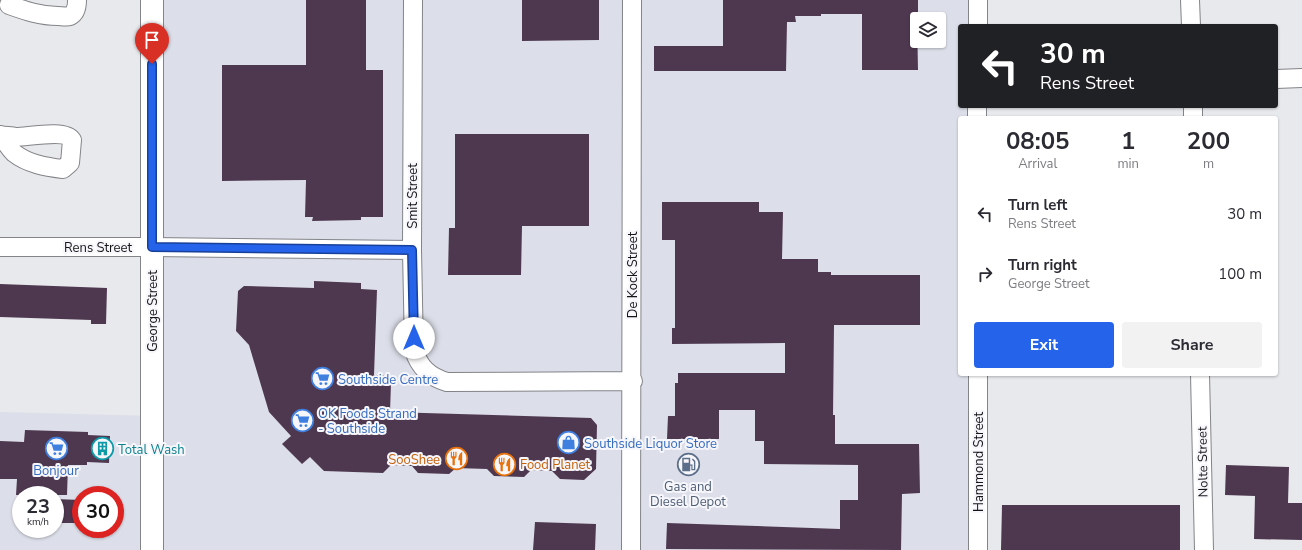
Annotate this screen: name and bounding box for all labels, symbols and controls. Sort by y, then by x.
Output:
map controls [910,12,946,48]
button: layers [910,12,946,48]
pin [135,23,169,64]
icon: arrive [141,29,163,51]
text: 30 m [1040,35,1106,73]
icon: left [974,40,1026,92]
text: Rens Street [1040,71,1134,95]
text: 08:05 [1006,125,1069,157]
text: 1 [1121,125,1135,157]
text: 200 [1187,125,1230,157]
text: Arrival [1018,155,1057,173]
text: min [1117,155,1139,173]
text: m [1203,155,1214,173]
street label: Smit Street [404,163,422,229]
text: Turn left [1008,195,1067,215]
icon: left [974,203,996,225]
text: 30 m [1227,204,1262,224]
text: Rens Street [1008,215,1076,233]
street label: De Kock Street [624,231,642,318]
street label: Rens Street [64,239,132,257]
text: Turn right [1008,255,1077,275]
icon: right [974,263,996,285]
text: 100 m [1218,264,1262,284]
street label: George Street [144,270,162,352]
text: George Street [1008,275,1090,293]
position arrow [393,317,435,359]
button: Exit [974,322,1114,368]
button: Share [1122,322,1262,368]
supermarket icon: Southside Centre [310,366,336,392]
place label: Southside Centre [338,371,438,389]
place label: OK Foods Strand - Southside [318,405,417,438]
supermarket icon: OK Foods Strand - Southside [289,407,315,433]
street label: Hammond Street [970,412,988,512]
street label: Nolte Street [1193,426,1213,498]
shop icon: Southside Liquor Store [555,430,581,456]
supermarket icon: Bonjour [43,435,69,461]
place label: Southside Liquor Store [584,435,717,453]
building icon: Total Wash [89,436,115,462]
place label: Total Wash [118,441,185,459]
restaurant icon: SooShee [443,446,469,472]
place label: SooShee [388,451,440,469]
restaurant icon: Food Planet [492,451,518,477]
fuel station icon: Gas and Diesel Depot [675,451,701,477]
place label: Food Planet [520,456,591,474]
place label: Bonjour [33,462,79,480]
place label: Gas and Diesel Depot [650,478,726,511]
speed limit sign: 30 [72,486,124,538]
text: 23 [26,493,50,520]
text: km/h [27,515,49,529]

